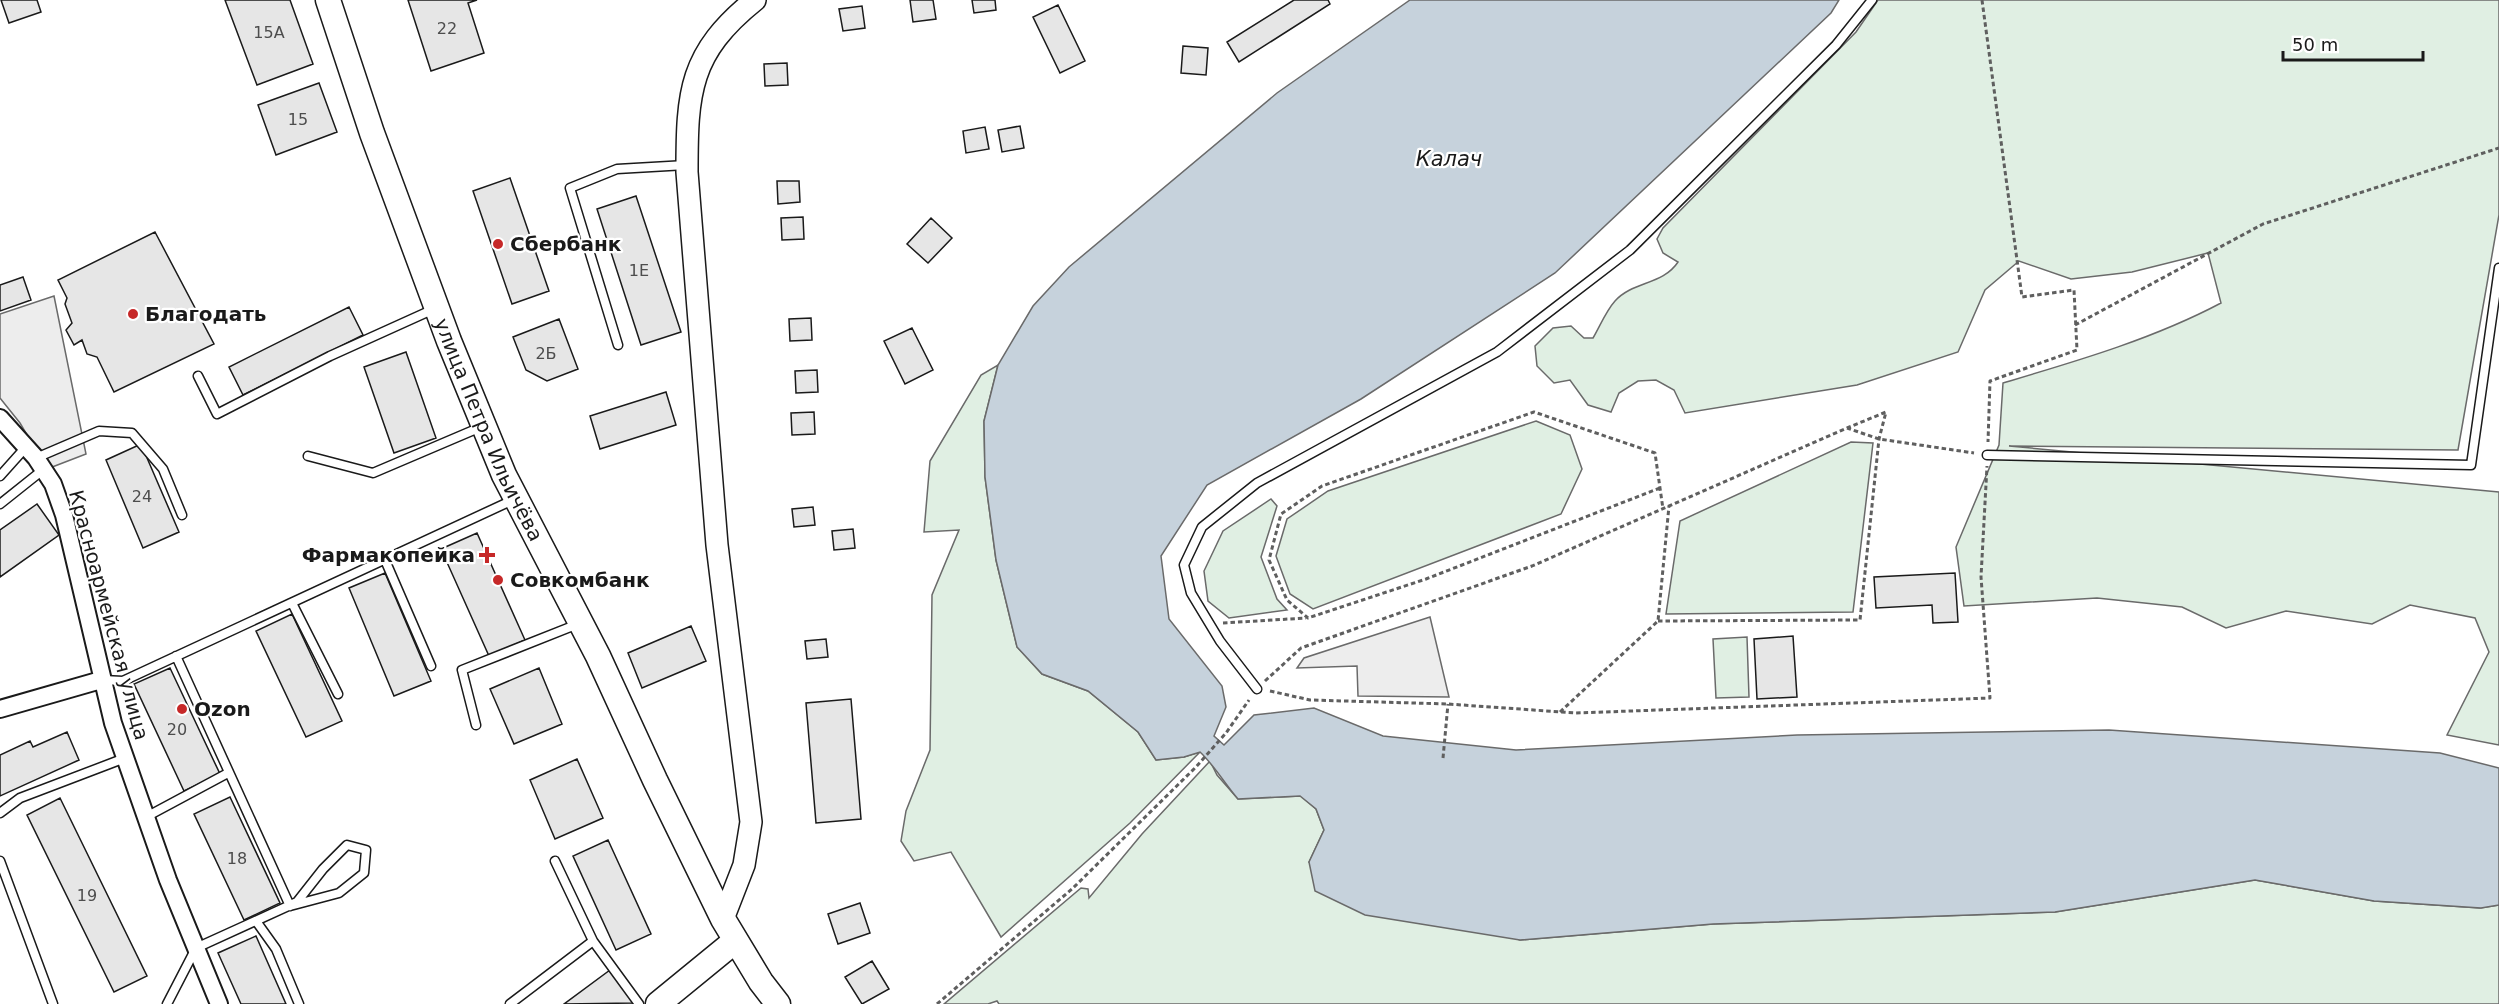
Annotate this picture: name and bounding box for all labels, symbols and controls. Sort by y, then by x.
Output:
house number: 22 [437,19,457,38]
house number: 15А [253,23,285,42]
scale bar [2283,24,2422,62]
text: 50 m [2292,34,2338,55]
house number: 15 [288,110,308,129]
water label: Калач [1416,147,1482,171]
place label: Сбербанк [510,232,622,256]
marker: Сбербанк [491,237,505,251]
house number: 1Е [629,261,649,280]
place label: Благодать [145,302,266,326]
marker: Благодать [126,307,140,321]
street label: улица Петра Ильичёва [430,315,548,545]
house number: 2Б [535,344,557,363]
street label: Красноармейская улица [64,487,154,743]
house number: 24 [132,487,152,506]
place label: Фармакопейка [302,543,475,567]
marker: Фармакопейка [480,548,494,562]
place label: Совкомбанк [510,568,650,592]
marker: Совкомбанк [491,573,505,587]
place label: Ozon [194,697,251,721]
marker: Ozon [175,702,189,716]
house number: 20 [167,720,187,739]
house number: 18 [227,849,247,868]
house number: 19 [77,886,97,905]

